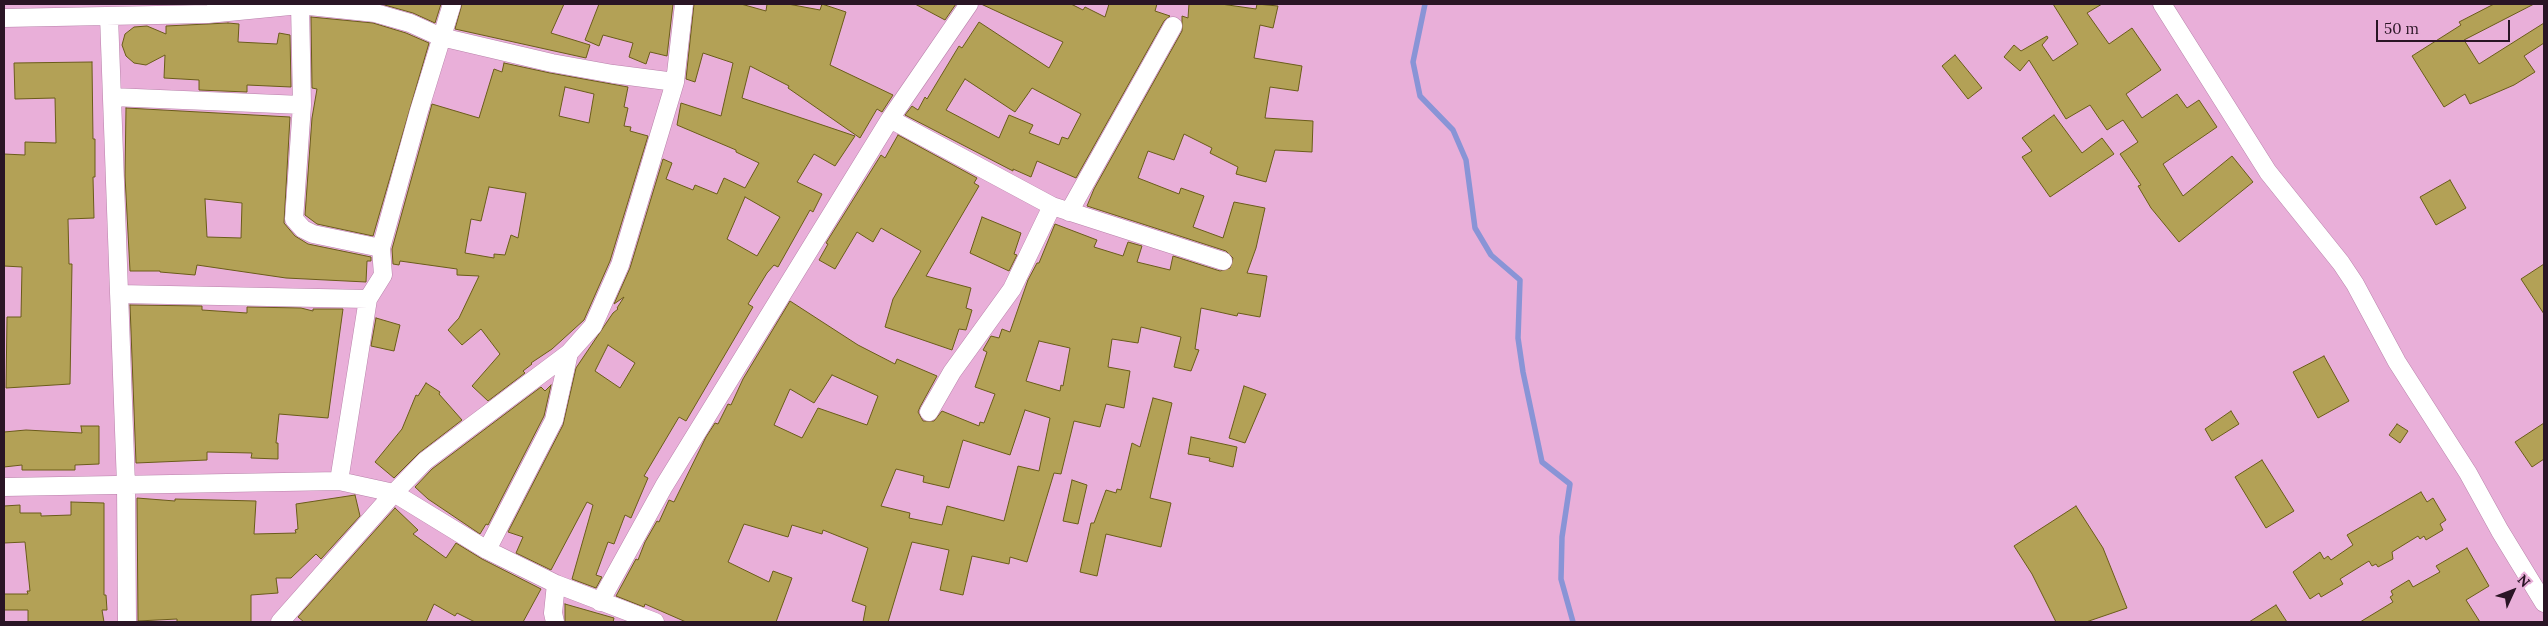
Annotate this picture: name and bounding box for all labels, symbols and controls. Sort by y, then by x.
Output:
scale bar [2378,10,2512,42]
text: 50 m [2384,19,2419,38]
north arrow [2488,566,2538,616]
text: N [2514,571,2534,591]

